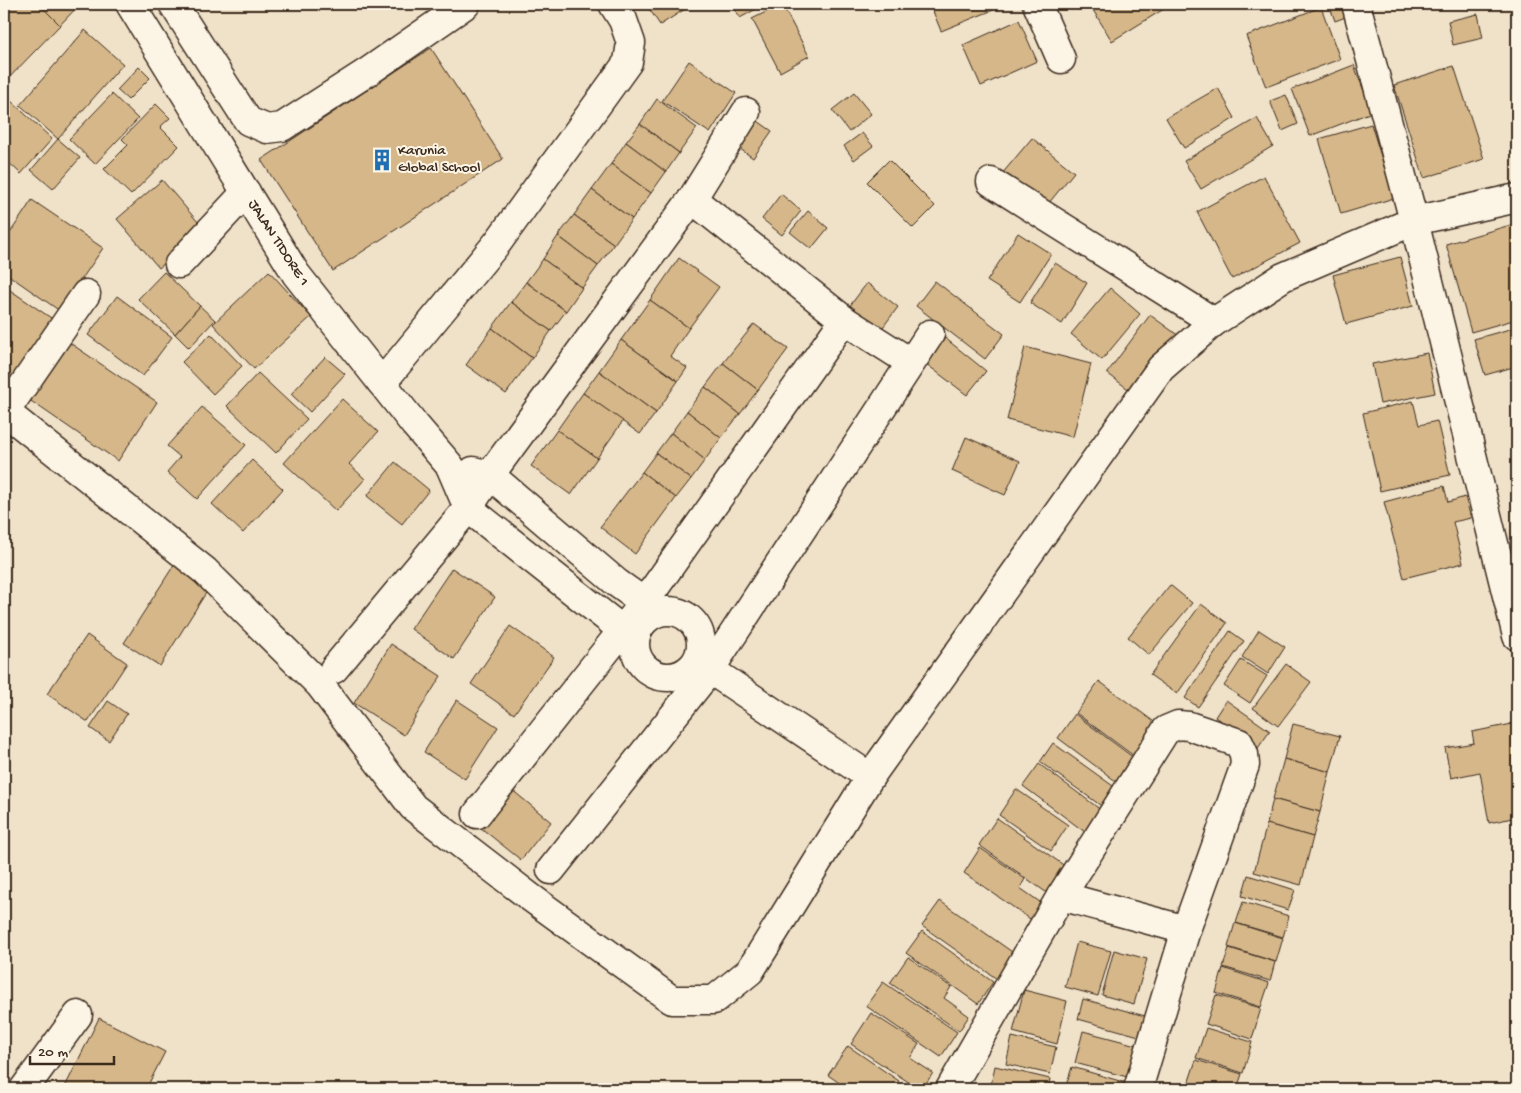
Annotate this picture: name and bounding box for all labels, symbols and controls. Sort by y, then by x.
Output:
place label: Karunia Global School [398,142,481,177]
building icon: Karunia Global School [369,147,395,173]
street label: JALAN TIDORE 1 [243,196,313,290]
scale bar [30,1033,114,1065]
text: 20 m [38,1044,68,1062]

